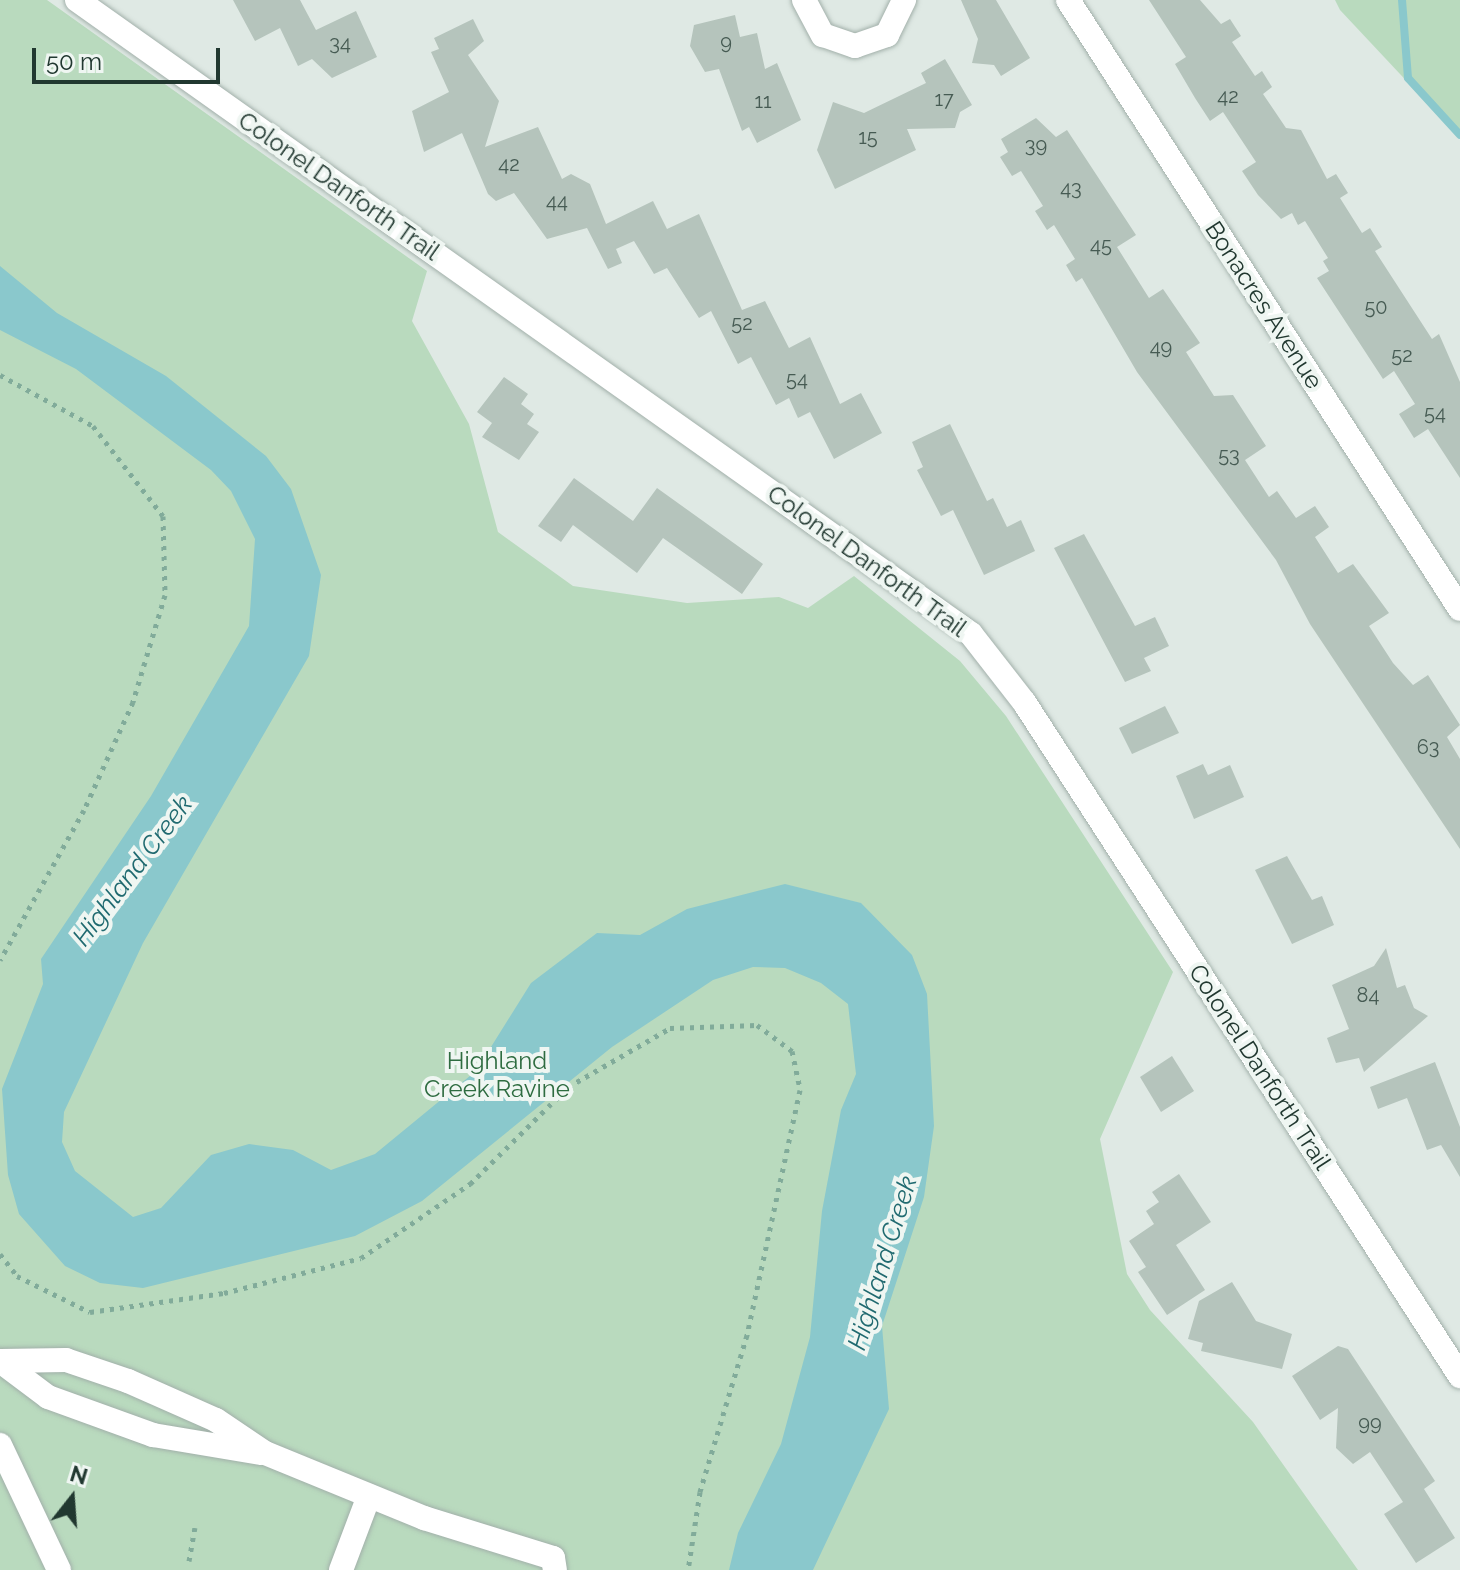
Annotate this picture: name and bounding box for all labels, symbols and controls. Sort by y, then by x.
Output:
house number: 9 [720,30,732,54]
house number: 34 [329,31,351,55]
scale bar [36,32,224,82]
text: 50 m [46,47,102,76]
house number: 42 [1217,84,1239,108]
house number: 17 [934,87,954,111]
house number: 11 [754,89,772,113]
street label: Colonel Danforth Trail [232,105,446,267]
house number: 15 [858,125,878,149]
house number: 39 [1025,133,1047,157]
house number: 42 [498,152,520,176]
house number: 43 [1060,176,1082,200]
house number: 44 [546,189,568,213]
street label: Bonacres Avenue [1199,216,1329,394]
house number: 45 [1090,233,1112,257]
house number: 50 [1364,295,1388,319]
house number: 52 [731,311,753,335]
house number: 49 [1150,335,1172,359]
house number: 52 [1391,343,1413,367]
house number: 54 [786,367,808,391]
house number: 54 [1424,401,1446,425]
house number: 53 [1218,443,1240,467]
street label: Colonel Danforth Trail [761,479,973,643]
house number: 63 [1417,735,1439,759]
water label: Highland Creek [66,790,200,952]
street label: Colonel Danforth Trail [1182,958,1338,1176]
house number: 84 [1357,983,1379,1007]
park label: Highland Creek Ravine [424,1047,570,1103]
water label: Highland Creek [842,1172,924,1354]
house number: 99 [1358,1411,1382,1435]
north arrow [32,1458,112,1538]
text: N [67,1460,91,1490]

